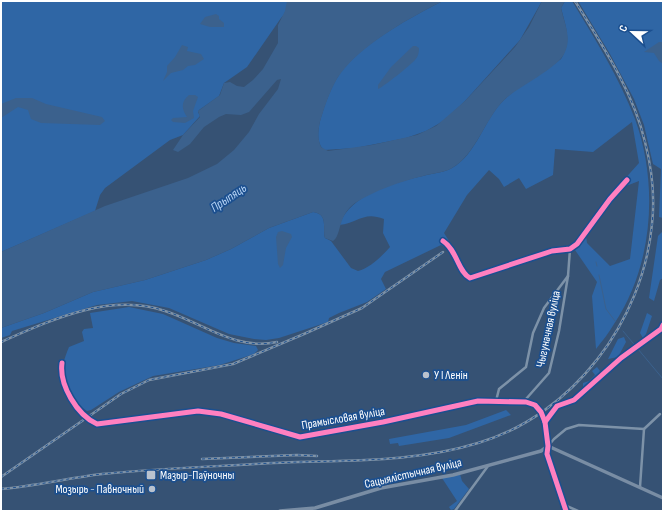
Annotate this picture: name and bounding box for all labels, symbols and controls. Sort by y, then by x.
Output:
north arrow [612,12,652,52]
text: С [616,23,630,33]
water label: Прыпяць [208,180,250,216]
street label: Чыгуначная вуліца [533,289,564,369]
place label: У І Ленін [434,368,468,383]
marker: У І Ленін [421,370,431,380]
street label: Прамысловая вуліца [300,404,386,433]
street label: Сацыялістычная вуліца [363,455,464,492]
place label: Мазыр-Паўночны [160,468,234,483]
marker: Мазыр-Паўночны [145,469,157,481]
place label: Мозырь - Павночный [55,482,144,497]
marker: Мозырь - Павночный [147,484,157,494]

